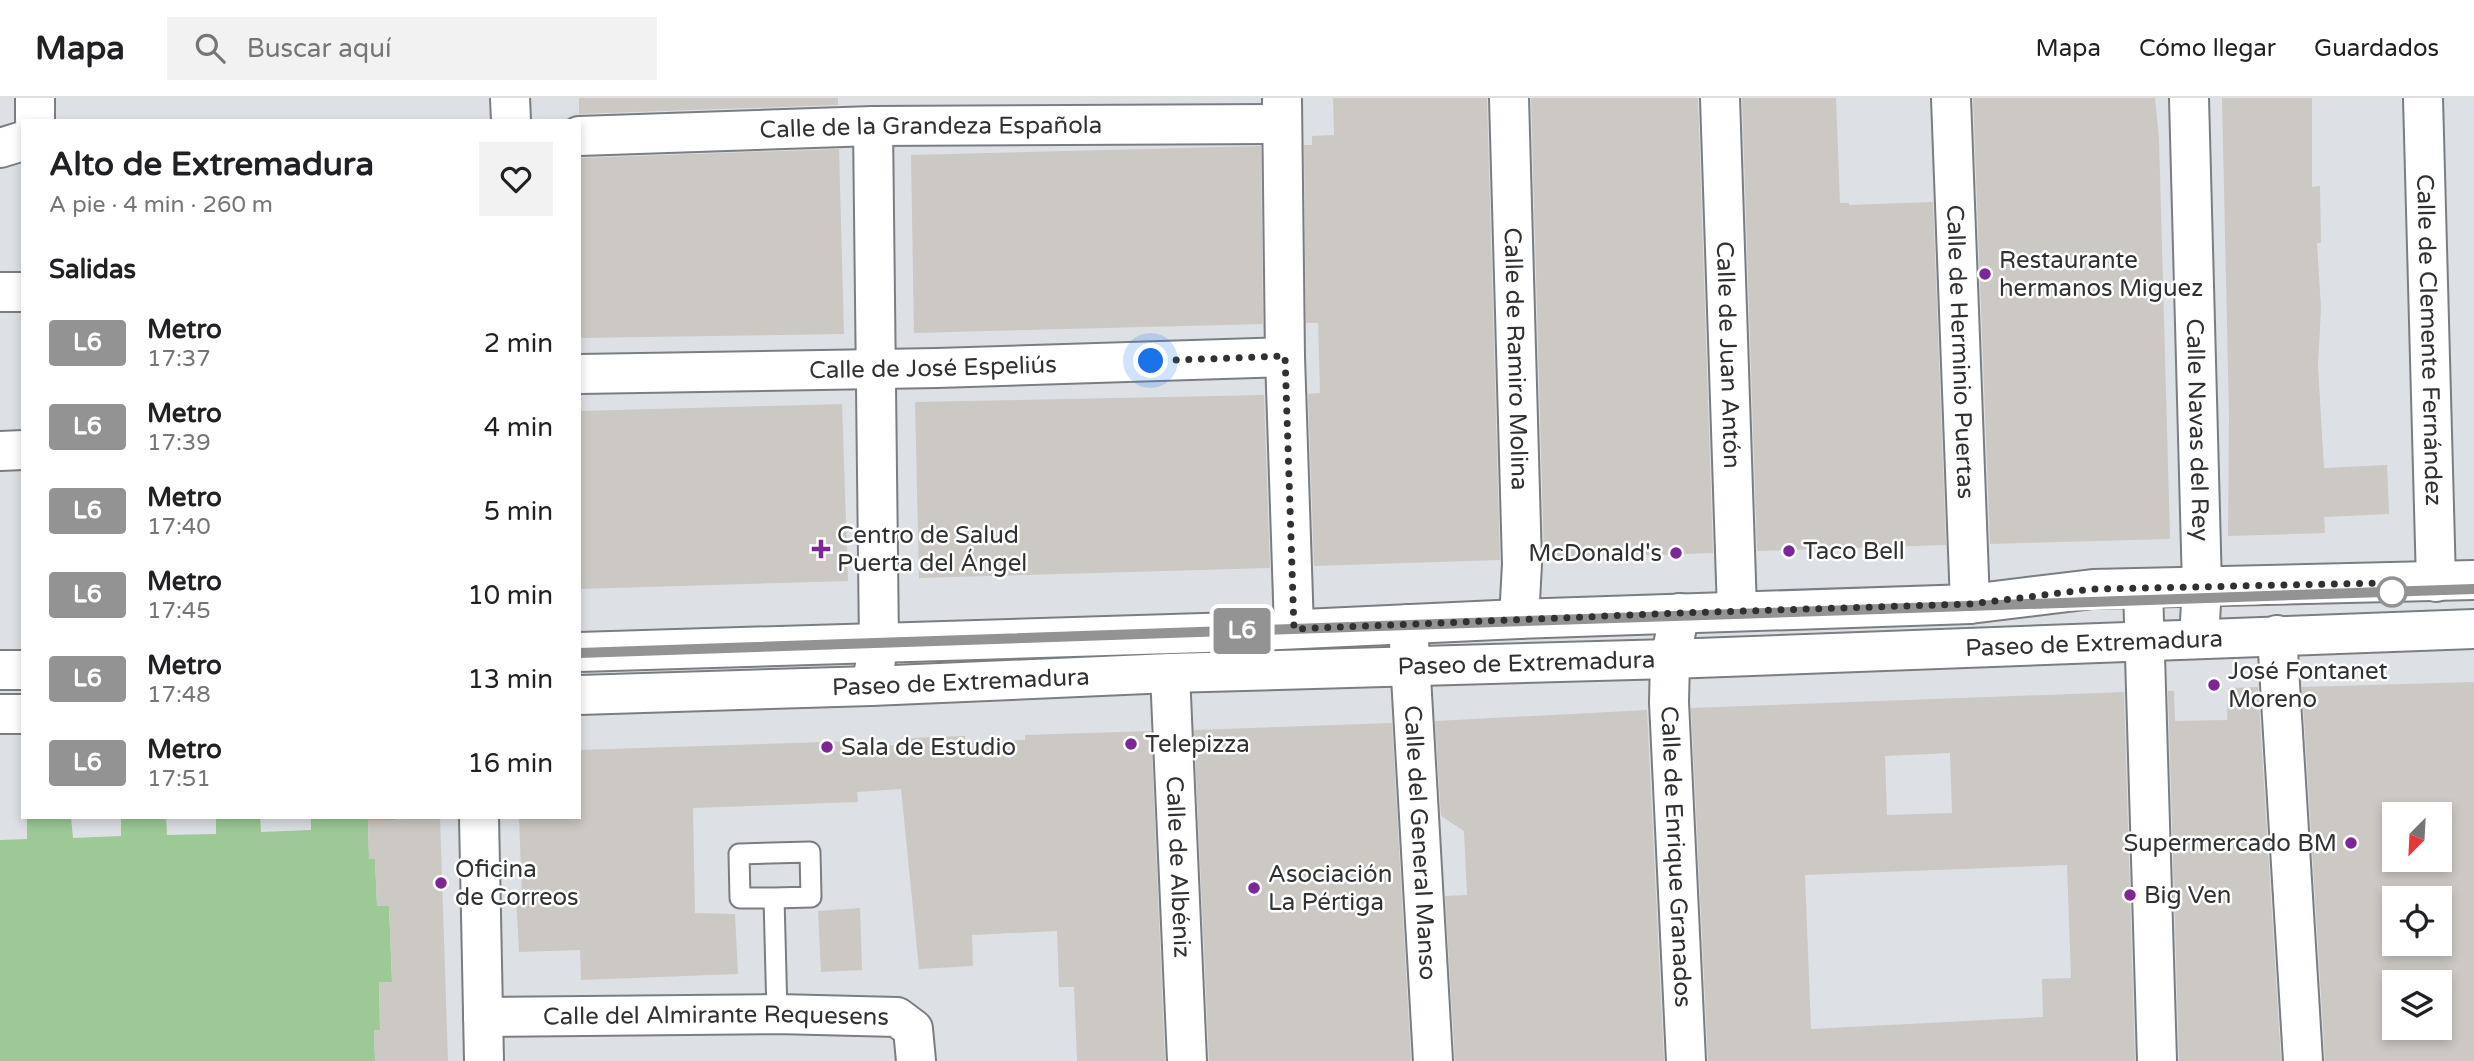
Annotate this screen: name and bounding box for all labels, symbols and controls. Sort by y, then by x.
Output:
search box [167,17,657,80]
text: Mapa [35,29,125,68]
icon: search [191,29,229,67]
text: Buscar aquí [247,33,391,64]
text: Mapa [2036,34,2101,63]
text: Cómo llegar [2139,34,2276,63]
text: Guardados [2314,34,2439,63]
street label: Calle de la Grandeza Española [759,111,1102,145]
button: heart [479,142,553,216]
text: Alto de Extremadura [49,145,374,184]
street label: Calle de Clemente Fernández [2410,174,2448,506]
text: A pie · 4 min · 260 m [49,191,273,219]
street label: Calle de Herminio Puertas [1940,204,1980,500]
street label: Calle de Ramiro Molina [1498,227,1534,491]
street label: Calle de Juan Antón [1710,241,1746,469]
place label: Restaurante hermanos Miguez [1999,246,2203,303]
text: Salidas [49,254,136,285]
marker: Restaurante hermanos Miguez [1977,266,1993,282]
text: Metro [147,314,222,345]
street label: Calle Navas del Rey [2180,318,2215,542]
text: L6 [73,328,102,357]
text: 2 min [484,328,553,359]
your location [1133,343,1168,378]
text: 17:37 [147,345,211,373]
street label: Calle de José Espeliús [809,350,1057,385]
text: Metro [147,398,222,429]
text: L6 [73,412,102,441]
text: 4 min [484,412,553,443]
text: 17:39 [147,429,211,457]
text: Metro [147,482,222,513]
text: L6 [73,496,102,525]
text: 5 min [484,496,553,527]
text: 17:40 [147,513,211,541]
place label: Centro de Salud Puerta del Ángel [837,521,1027,578]
place label: Taco Bell [1803,537,1905,566]
marker: Centro de Salud Puerta del Ángel [811,539,831,559]
place label: McDonald's [1528,539,1662,568]
marker: Taco Bell [1781,543,1797,559]
marker: McDonald's [1668,545,1684,561]
text: Metro [147,566,222,597]
unlabelled marker [2377,577,2407,607]
text: L6 [73,580,102,609]
text: 10 min [467,580,553,611]
text: 17:45 [147,597,211,625]
line badge: L6 [1210,608,1274,654]
text: L6 [1228,616,1256,645]
street label: Paseo de Extremadura [1965,624,2224,663]
street label: Paseo de Extremadura [1397,645,1656,682]
text: Metro [147,650,222,681]
place label: José Fontanet Moreno [2228,657,2388,714]
street label: Paseo de Extremadura [831,663,1090,702]
text: L6 [73,664,102,693]
text: 13 min [467,664,553,695]
marker: José Fontanet Moreno [2206,677,2222,693]
text: 17:48 [147,681,211,709]
street label: Calle del General Manso [1398,704,1442,981]
street label: Calle de Enrique Granados [1654,705,1697,1008]
place label: Telepizza [1145,730,1250,759]
place label: Sala de Estudio [841,733,1016,762]
text: Metro [147,734,222,765]
marker: Telepizza [1123,736,1139,752]
marker: Sala de Estudio [819,739,835,755]
text: L6 [73,748,102,777]
text: 16 min [467,748,553,779]
text: 17:51 [147,765,211,793]
street label: Calle de Albéniz [1160,775,1196,958]
north arrow [2382,802,2452,872]
map controls [2382,802,2452,1040]
place label: Supermercado BM [2123,829,2337,858]
marker: Supermercado BM [2343,835,2359,851]
place label: Oficina de Correos [455,855,579,912]
place label: Asociación La Pértiga [1268,860,1392,917]
marker: Oficina de Correos [433,875,449,891]
marker: Asociación La Pértiga [1246,880,1262,896]
place label: Big Ven [2144,881,2231,910]
button: locate [2382,886,2452,956]
marker: Big Ven [2122,887,2138,903]
button: layers [2382,970,2452,1040]
street label: Calle del Almirante Requesens [543,1000,889,1032]

